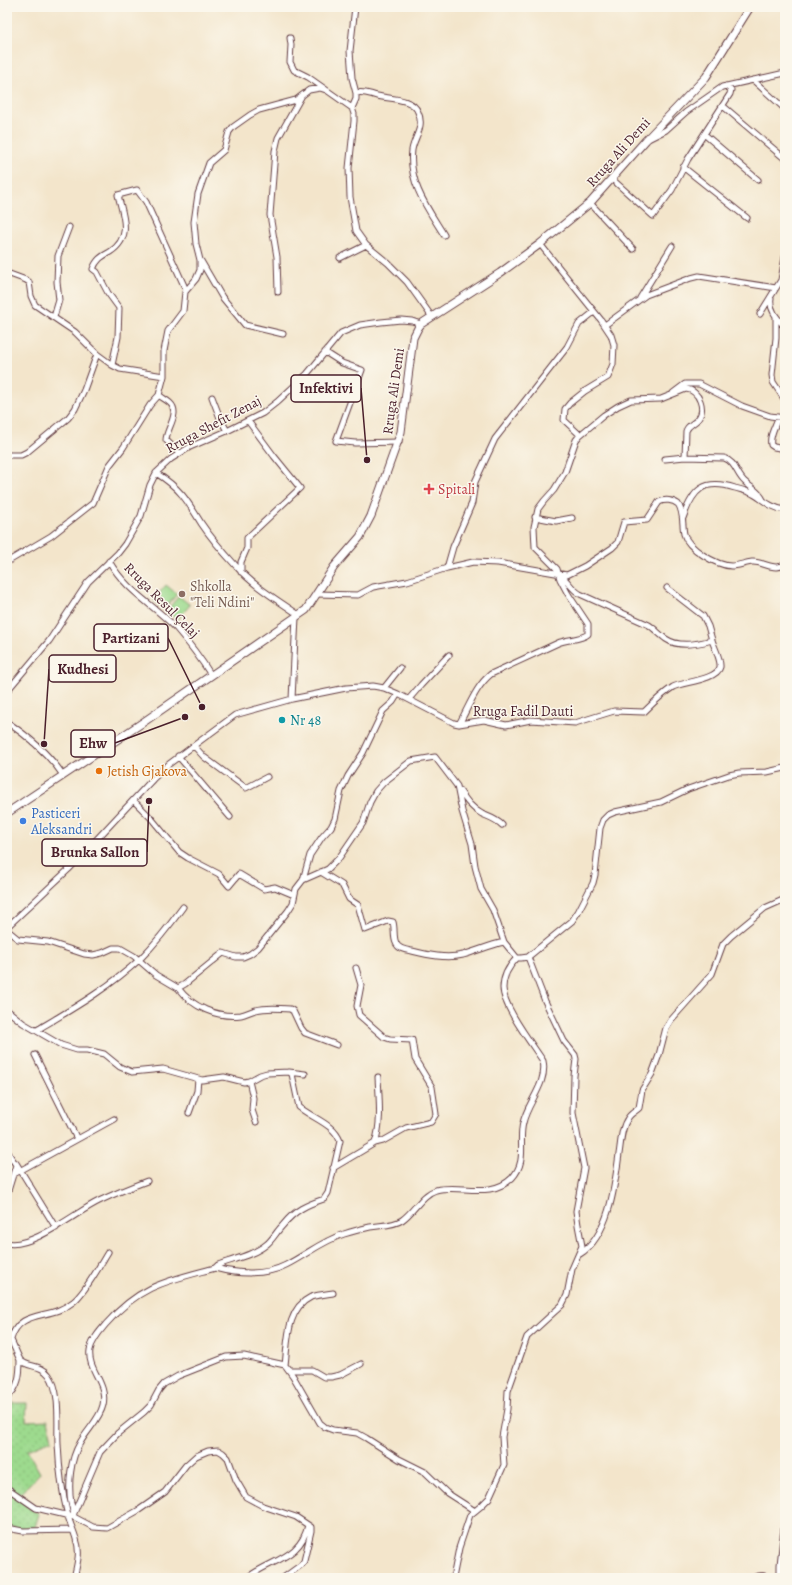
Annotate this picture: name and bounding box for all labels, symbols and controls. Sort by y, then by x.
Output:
street label: Rruga Ali Demi [582,114,655,191]
street label: Rruga Ali Demi [378,347,409,436]
callout: Infektivi [291,375,361,402]
text: Infektivi [299,378,354,398]
street label: Rruga Shefit Zenaj [162,391,264,458]
place label: Spitali [438,480,475,499]
marker: Spitali [423,483,435,495]
street label: Rruga Resul Çelaj [120,558,204,642]
place label: Shkolla "Teli Ndini" [190,577,254,612]
marker: Shkolla "Teli Ndini" [177,589,187,599]
callout: Partizani [94,624,168,651]
text: Partizani [102,628,161,648]
callout: Kudhesi [49,655,116,682]
text: Kudhesi [57,659,109,679]
street label: Rruga Fadil Dauti [473,702,573,721]
place label: Nr 48 [290,711,321,730]
marker: Nr 48 [277,715,287,725]
callout: Ehw [71,730,115,757]
text: Ehw [79,733,108,753]
place label: Jetish Gjakova [107,762,188,781]
marker: Jetish Gjakova [94,766,104,776]
place label: Pasticeri Aleksandri [30,804,92,839]
marker: Pasticeri Aleksandri [18,816,28,826]
callout: Brunka Sallon [42,839,147,866]
text: Brunka Sallon [51,842,140,862]

